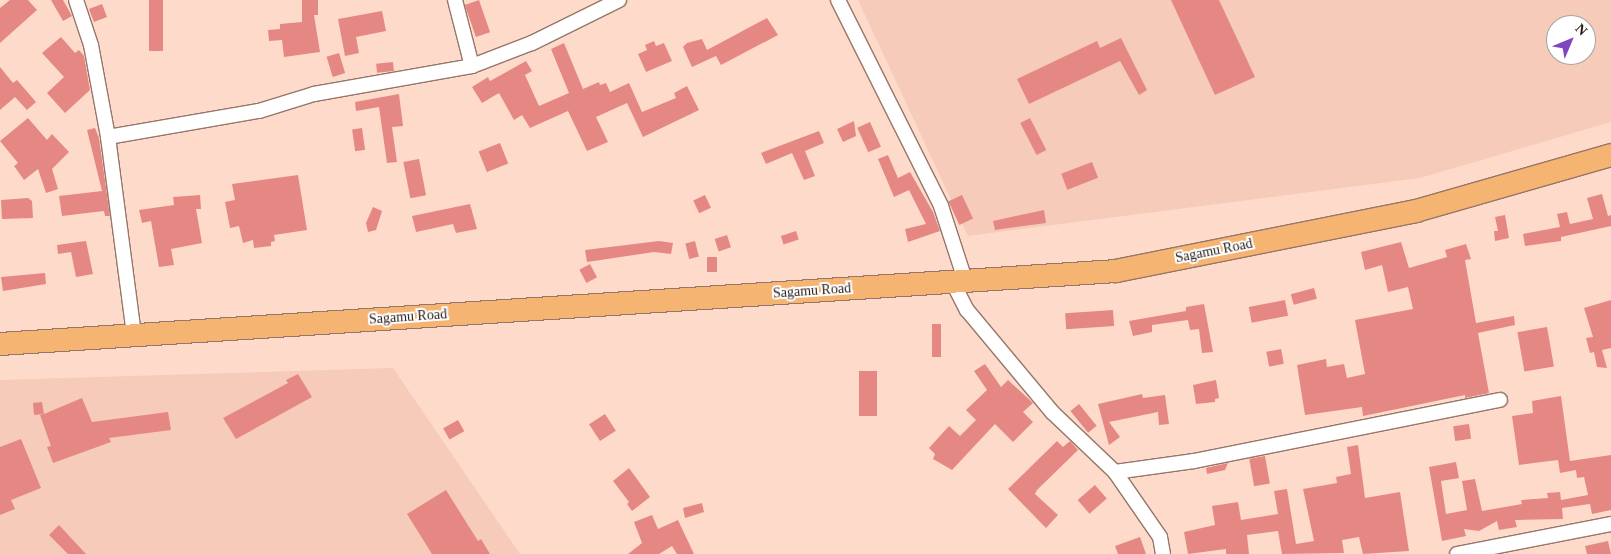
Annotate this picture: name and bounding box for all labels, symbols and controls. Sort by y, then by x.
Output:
north arrow [1546,15,1596,65]
text: N [1572,21,1590,39]
street label: Sagamu Road [1174,235,1254,267]
street label: Sagamu Road [772,280,852,302]
street label: Sagamu Road [368,306,448,328]

